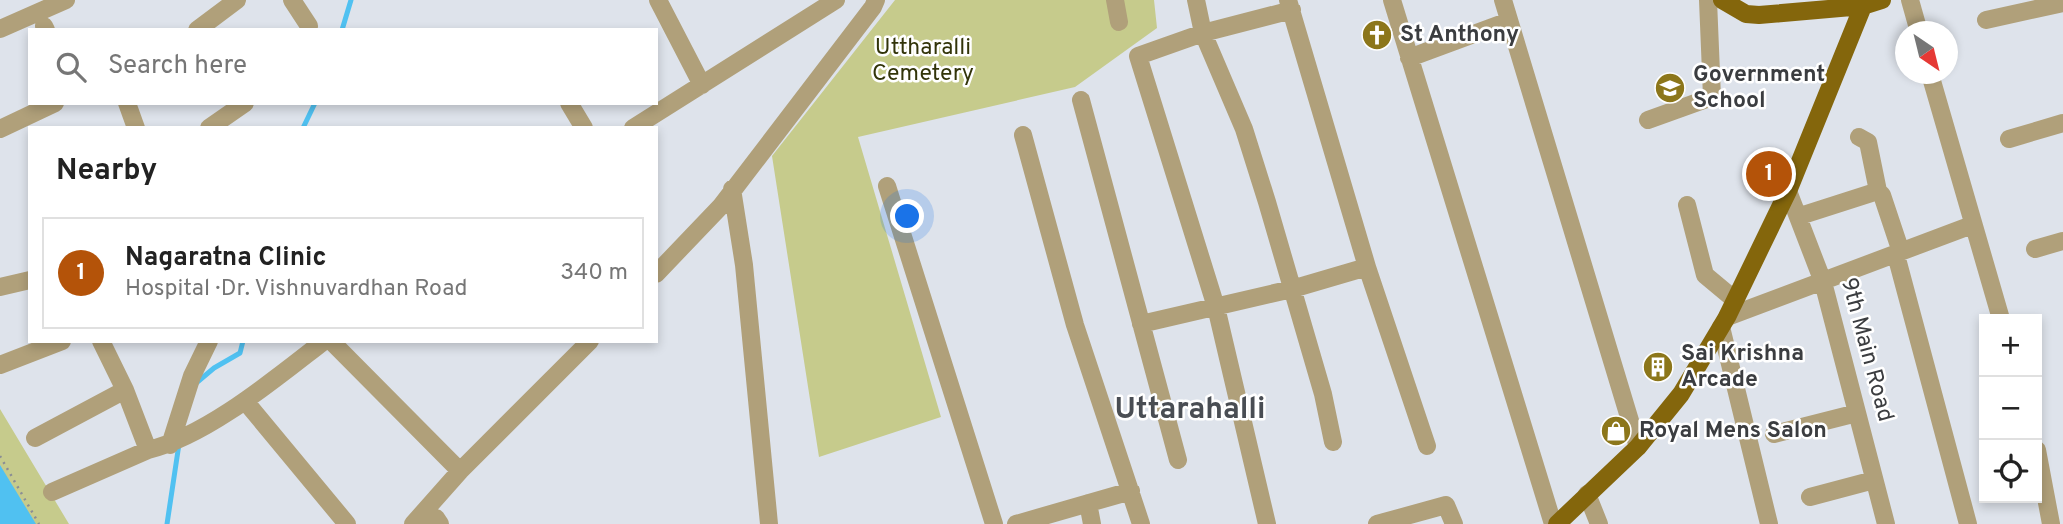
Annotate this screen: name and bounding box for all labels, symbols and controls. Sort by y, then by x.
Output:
church icon: St Anthony [1360,18,1394,52]
place label: St Anthony [1400,21,1519,50]
north arrow [1895,21,1958,84]
search box [28,28,658,105]
park label: Uttharalli Cemetery [872,34,974,89]
icon: search [52,48,90,86]
text: Search here [108,50,247,83]
place label: Government School [1693,61,1825,116]
school or university icon: Government School [1653,71,1687,105]
pin: 1 [1746,148,1792,200]
text: Nearby [56,153,157,190]
your location [890,199,924,233]
text: Nagaratna Clinic [125,242,327,275]
text: 1 [76,259,86,288]
text: 340 m [560,259,628,288]
text: Hospital · Dr. Vishnuvardhan Road [125,275,468,304]
street label: 9th Main Road [1833,275,1899,425]
map controls [1979,314,2042,503]
button: + [1979,314,2042,377]
place label: Sai Krishna Arcade [1681,340,1804,395]
building icon: Sai Krishna Arcade [1641,350,1675,384]
button: − [1979,377,2042,440]
district label: Uttarahalli [1114,392,1266,429]
shop icon: Royal Mens Salon [1599,414,1633,448]
place label: Royal Mens Salon [1639,417,1827,446]
button: locate [1979,440,2042,503]

